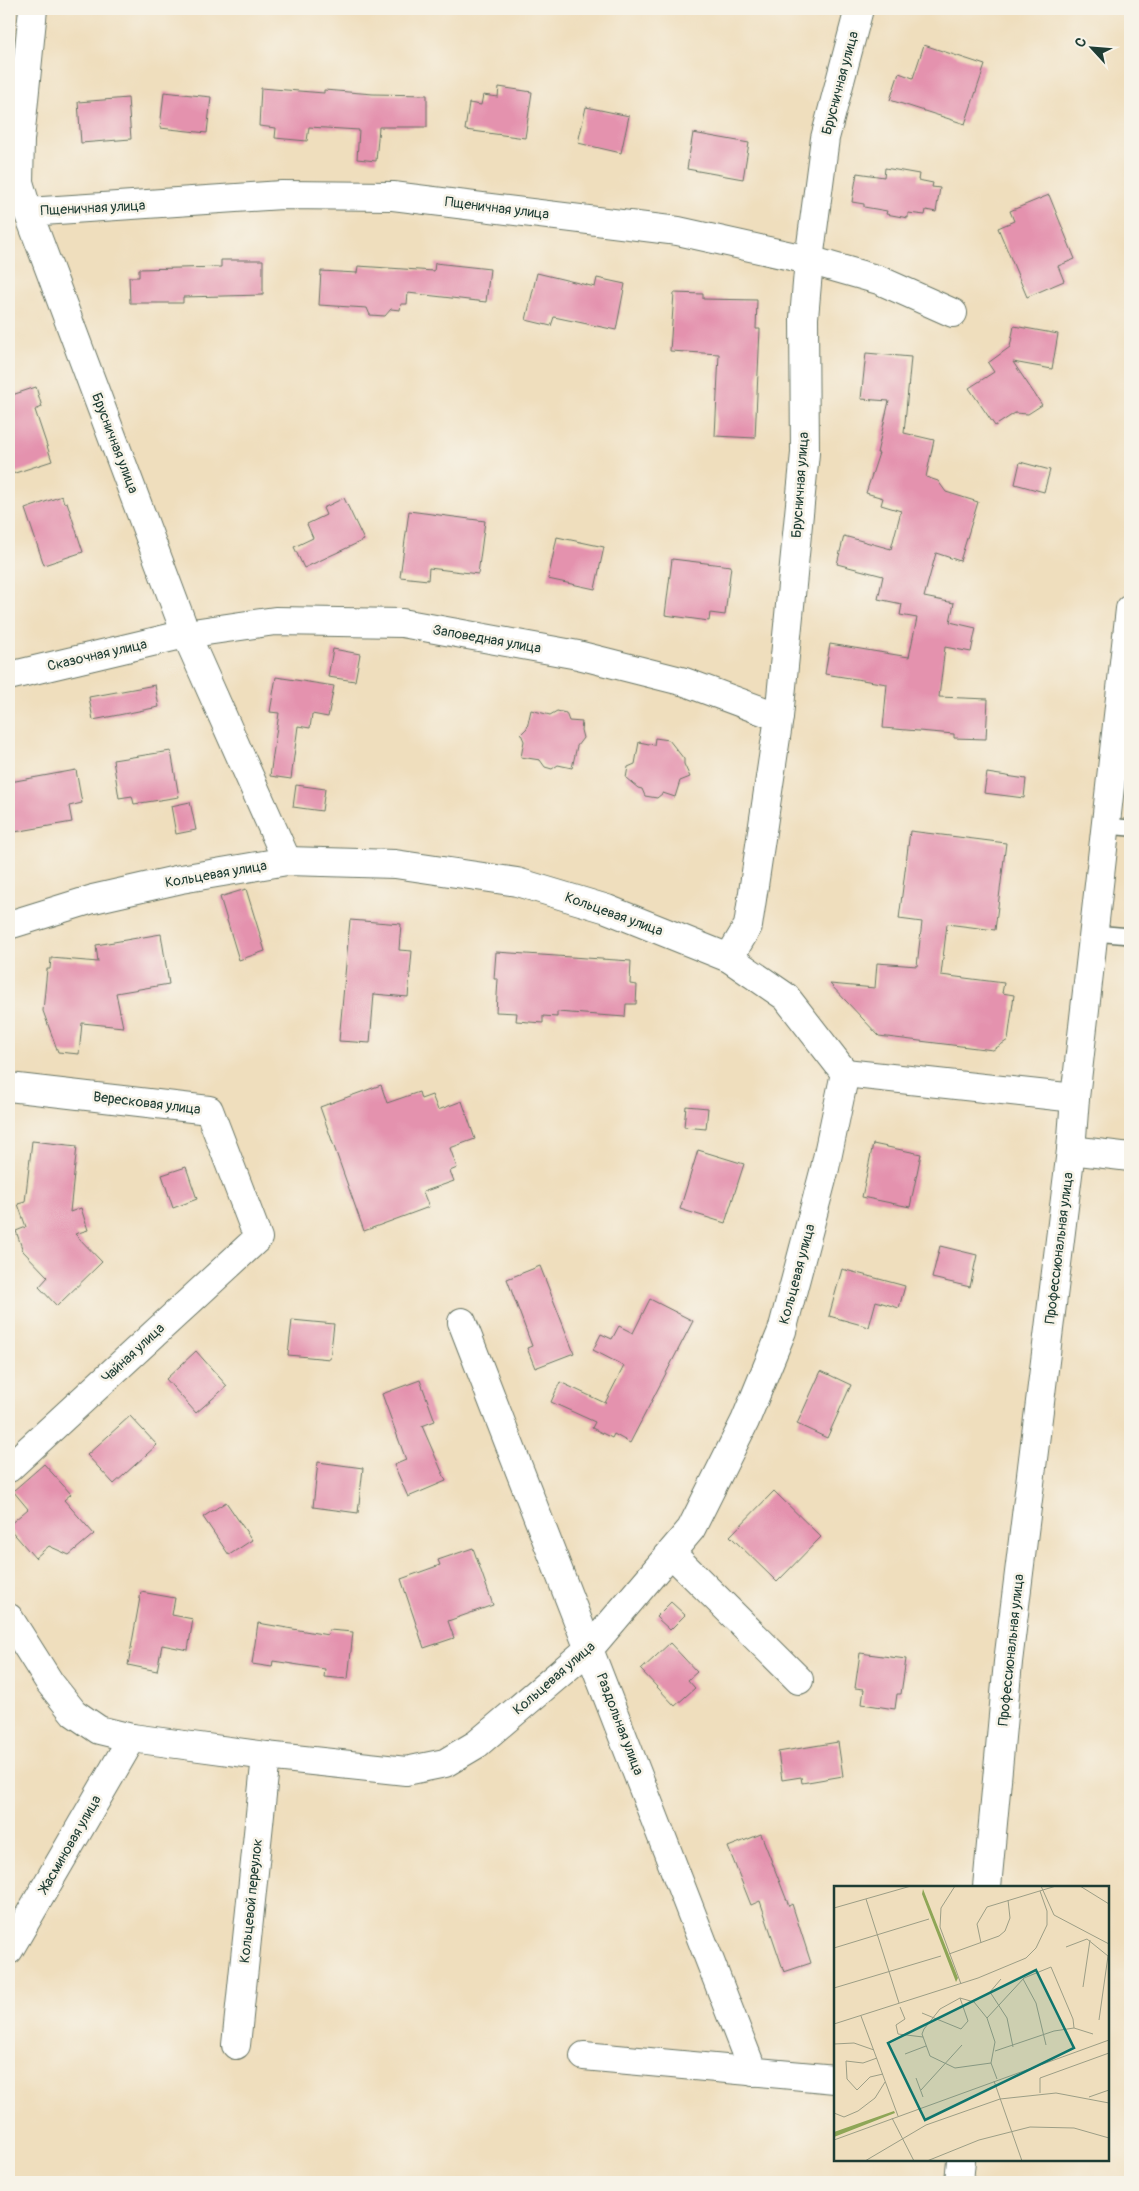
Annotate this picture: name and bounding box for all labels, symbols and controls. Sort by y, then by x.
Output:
north arrow [1066,22,1116,72]
street label: Брусничная улица [818,29,862,137]
text: С [1071,35,1090,50]
street label: Пщеничная улица [444,193,550,223]
street label: Пщеничная улица [40,197,146,219]
street label: Брусничная улица [88,390,142,496]
street label: Брусничная улица [788,431,812,539]
street label: Заповедная улица [431,621,543,657]
street label: Сказочная улица [46,635,148,675]
street label: Кольцевая улица [164,857,268,891]
street label: Кольцевая улица [563,888,665,940]
street label: Вересковая улица [92,1088,202,1118]
street label: Профессиональная улица [1041,1171,1077,1325]
street label: Кольцевая улица [775,1222,819,1326]
street label: Чайная улица [98,1320,168,1386]
street label: Профессиональная улица [995,1573,1027,1727]
street label: Кольцевая улица [510,1638,598,1718]
street label: Раздольная улица [593,1671,647,1777]
street label: Жасминовая улица [34,1792,105,1898]
street label: Кольцевой переулок [236,1838,266,1964]
inset map [834,1886,1109,2161]

